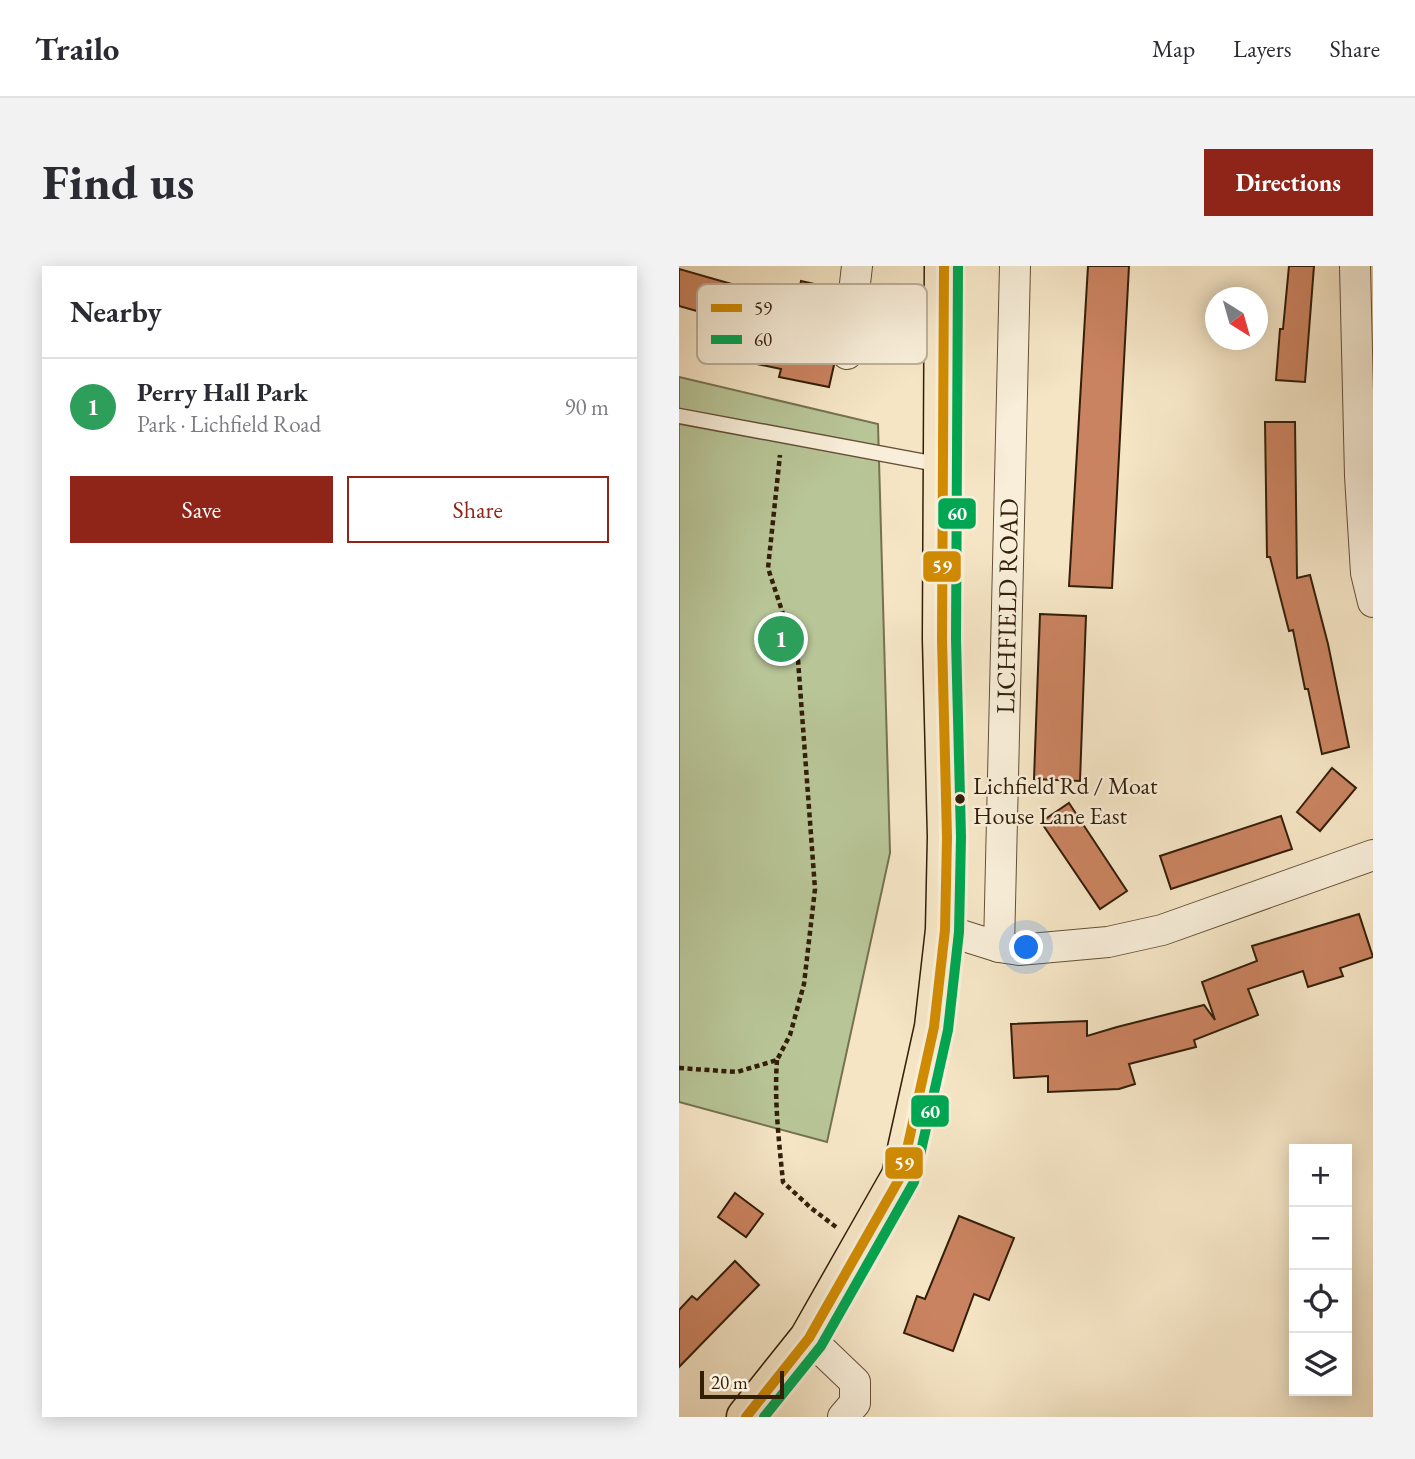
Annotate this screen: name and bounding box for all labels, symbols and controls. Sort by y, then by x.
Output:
text: Trailo [35,27,119,70]
text: Map [1152,33,1195,64]
text: Layers [1233,33,1292,64]
text: Share [1330,33,1380,64]
button: Directions [1204,149,1373,216]
text: Find us [42,150,194,214]
legend [697,284,927,364]
north arrow [1205,287,1268,350]
text: Nearby [70,292,162,331]
text: 59 [754,296,772,321]
text: 60 [754,327,772,352]
text: Perry Hall Park [137,375,308,409]
text: 1 [87,392,99,422]
text: 90 m [564,392,609,422]
text: Park · Lichfield Road [137,409,321,439]
button: Save [70,476,333,543]
button: Share [347,476,609,543]
line badge: 60 [937,497,977,530]
street label: LICHFIELD ROAD [988,498,1026,714]
text: 60 [947,501,967,526]
line badge: 59 [922,550,962,583]
text: 59 [932,554,952,579]
pin: 1 [758,613,804,665]
place label: Lichfield Rd / Moat House Lane East [973,770,1158,831]
marker: Lichfield Rd / Moat House Lane East [953,792,967,806]
your location [1009,930,1043,964]
line badge: 60 [910,1094,950,1128]
text: 60 [920,1099,940,1124]
map controls [1289,1144,1352,1396]
button: + [1289,1144,1352,1207]
line badge: 59 [884,1146,924,1180]
text: 59 [894,1151,914,1176]
button: − [1289,1207,1352,1270]
button: locate [1289,1270,1352,1333]
button: layers [1289,1333,1352,1396]
scale bar [700,1368,784,1400]
text: 20 m [711,1370,748,1395]

